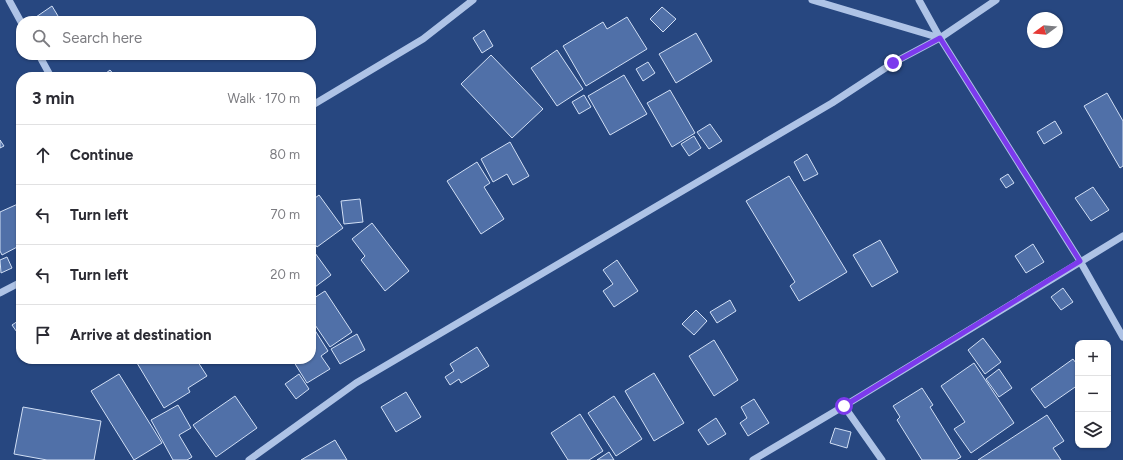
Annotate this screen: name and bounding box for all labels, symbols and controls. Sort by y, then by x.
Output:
north arrow [1027,12,1063,48]
search box [16,16,316,60]
icon: search [30,27,52,49]
text: Search here [62,29,142,47]
route end [884,54,902,72]
text: 3 min [32,88,74,108]
text: Walk · 170 m [228,91,300,106]
icon: ahead [32,144,54,166]
text: Continue [70,146,133,164]
text: 80 m [269,147,300,162]
icon: left [32,204,54,226]
text: Turn left [70,206,128,224]
text: 70 m [270,207,300,222]
icon: left [32,264,54,286]
text: Turn left [70,266,128,284]
text: 20 m [270,267,300,282]
icon: arrive [32,324,54,346]
text: Arrive at destination [70,326,211,344]
map controls [1075,340,1111,448]
button: + [1075,340,1111,376]
button: − [1075,376,1111,412]
route start [835,397,853,415]
button: layers [1075,412,1111,448]

